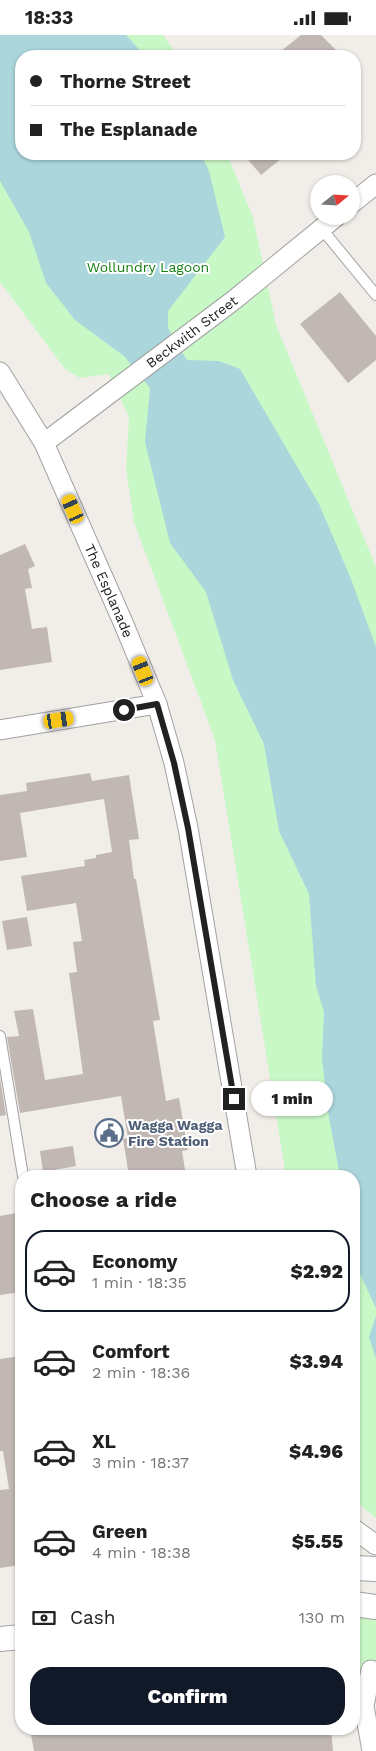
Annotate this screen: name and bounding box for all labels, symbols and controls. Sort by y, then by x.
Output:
text: 18:33 [25,6,73,29]
text: Thorne Street [60,70,191,93]
text: The Esplanade [60,118,198,141]
north arrow [310,175,360,225]
map controls [310,175,360,225]
park label: Wollundry Lagoon [87,259,209,275]
street label: Beckwith Street [143,292,241,371]
car [60,492,85,526]
street label: The Esplanade [82,542,136,640]
car [130,654,155,688]
route start [113,699,135,721]
car [43,710,74,730]
callout: 1 min [252,1081,334,1117]
route end [223,1088,245,1110]
text: 1 min [271,1089,313,1108]
place label: Wagga Wagga Fire Station [128,1117,223,1149]
public building icon: Wagga Wagga Fire Station [94,1118,124,1148]
text: Choose a ride [30,1187,177,1212]
icon: car [32,1249,77,1294]
text: Economy [92,1250,177,1273]
text: $2.92 [290,1260,343,1283]
text: 1 min · 18:35 [92,1273,187,1292]
icon: car [32,1339,77,1384]
text: Comfort [92,1340,170,1363]
text: $3.94 [289,1350,343,1373]
text: 2 min · 18:36 [92,1363,190,1382]
icon: car [32,1429,77,1474]
text: XL [92,1430,116,1453]
text: $4.96 [289,1440,343,1463]
text: 3 min · 18:37 [92,1453,189,1472]
icon: car [32,1519,77,1564]
text: Green [92,1520,148,1543]
text: $5.55 [292,1530,343,1553]
text: 4 min · 18:38 [92,1543,191,1562]
icon: cash [30,1604,58,1632]
text: Cash [70,1606,116,1629]
text: 130 m [299,1608,345,1627]
button: Confirm [30,1667,345,1725]

